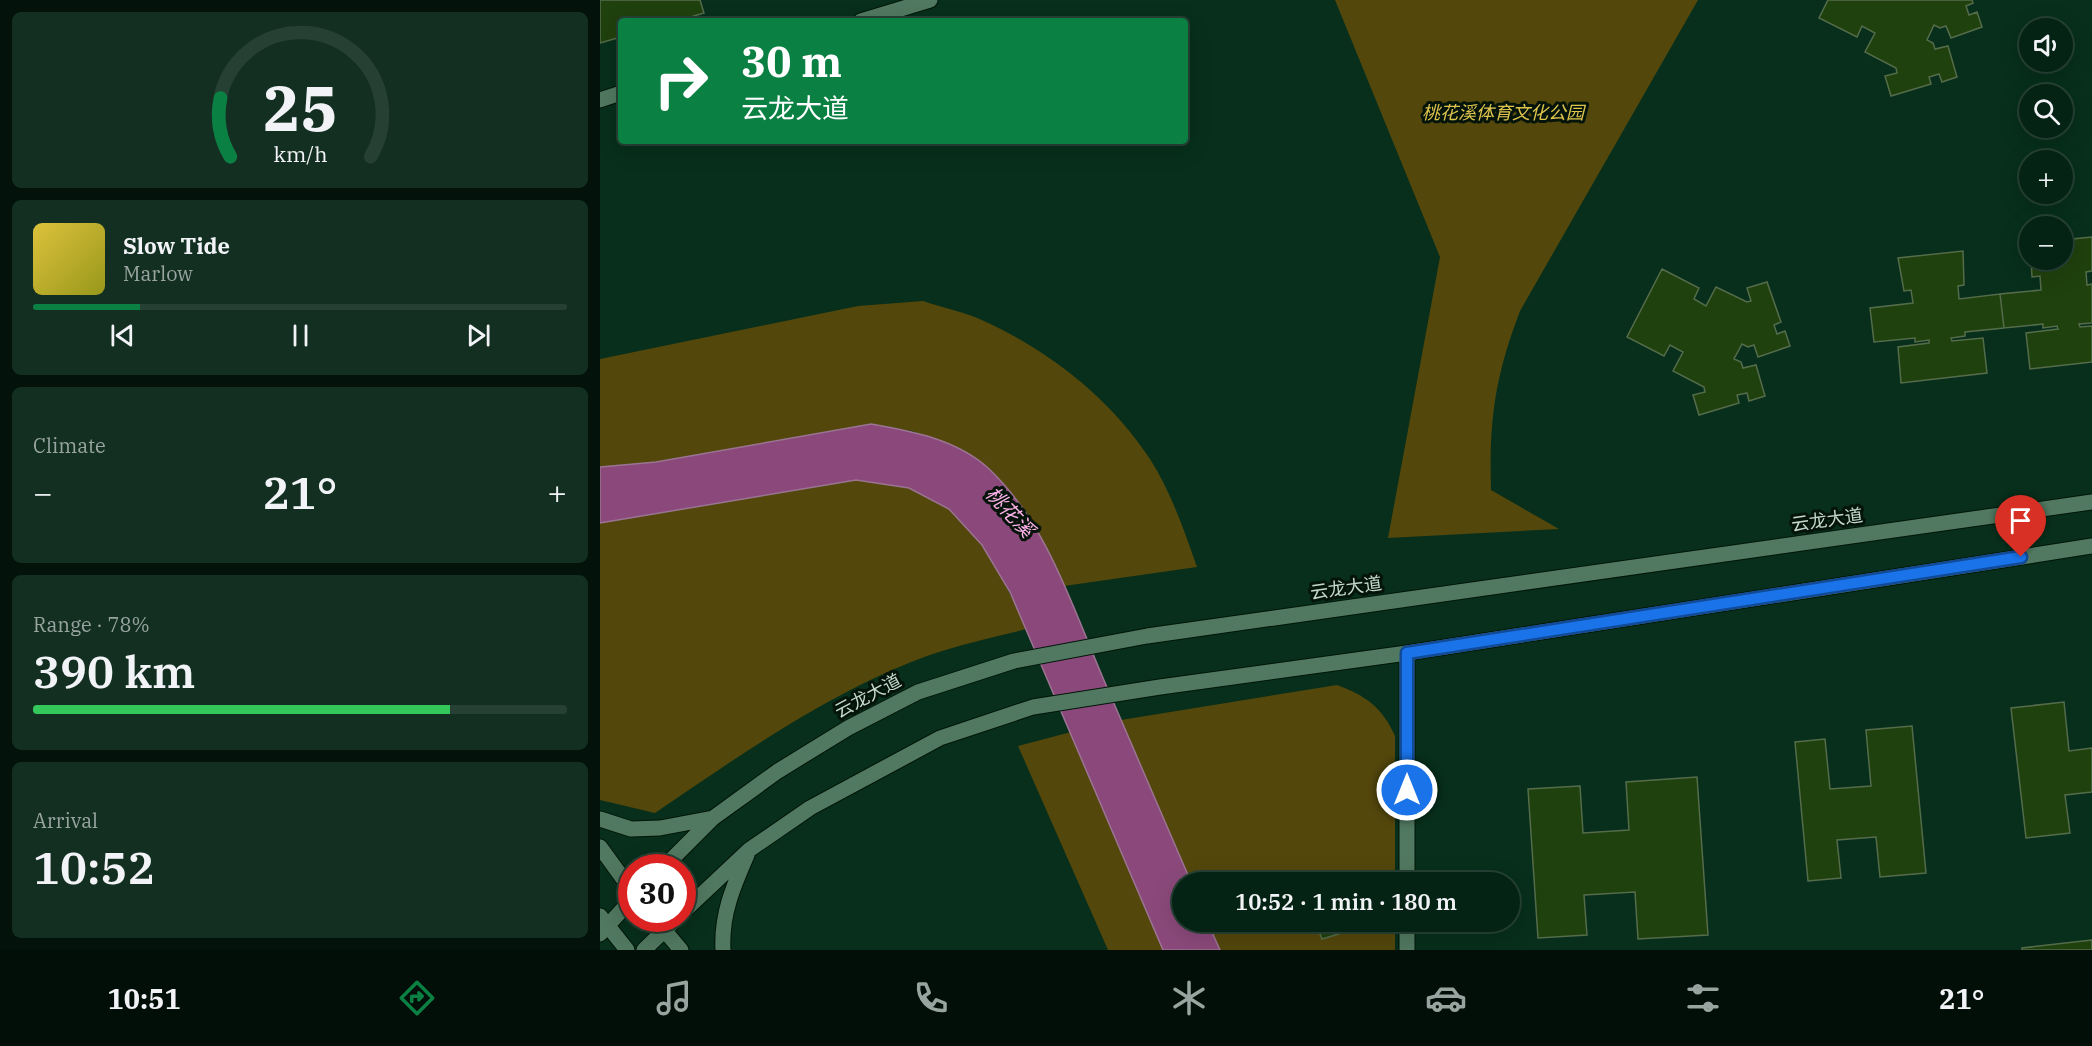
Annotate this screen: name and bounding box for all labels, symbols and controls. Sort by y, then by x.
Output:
map controls [2019,18,2073,270]
button: sound [2019,18,2073,72]
text: 30 m [741,34,842,89]
icon: right [642,42,720,120]
text: 25 [263,67,337,148]
button: search [2019,84,2073,138]
text: 云龙大道 [741,90,849,125]
park label: 桃花溪体育文化公园 [1422,101,1587,124]
text: km/h [273,140,327,168]
button: + [2019,150,2073,204]
button: − [2019,216,2073,270]
text: Slow Tide [123,231,230,260]
text: Marlow [123,260,193,287]
icon: previous [106,319,139,352]
icon: pause [284,319,317,352]
icon: next [462,319,495,352]
text: Climate [33,432,106,459]
text: 21° [262,463,338,521]
text: − [33,471,53,514]
text: + [547,471,567,514]
water label: 桃花溪 [980,481,1042,544]
pin [1995,495,2046,557]
street label: 云龙大道 [1790,503,1864,536]
icon: arrive [2004,504,2037,537]
street label: 云龙大道 [1309,571,1383,604]
text: Range · 78% [33,611,150,638]
text: 390 km [33,642,195,700]
street label: 云龙大道 [831,669,905,723]
position arrow [1375,758,1439,822]
text: Arrival [33,807,98,834]
text: 10:52 [33,838,154,896]
speed limit sign: 30 [618,854,696,932]
text: 10:52 · 1 min · 180 m [1235,887,1457,916]
icon: directions [396,977,438,1019]
icon: music [653,977,695,1019]
icon: phone [910,977,952,1019]
icon: climate [1168,977,1210,1019]
icon: car [1425,977,1467,1019]
icon: filters [1682,977,1724,1019]
text: 10:51 [108,981,181,1016]
text: 21° [1939,981,1984,1016]

